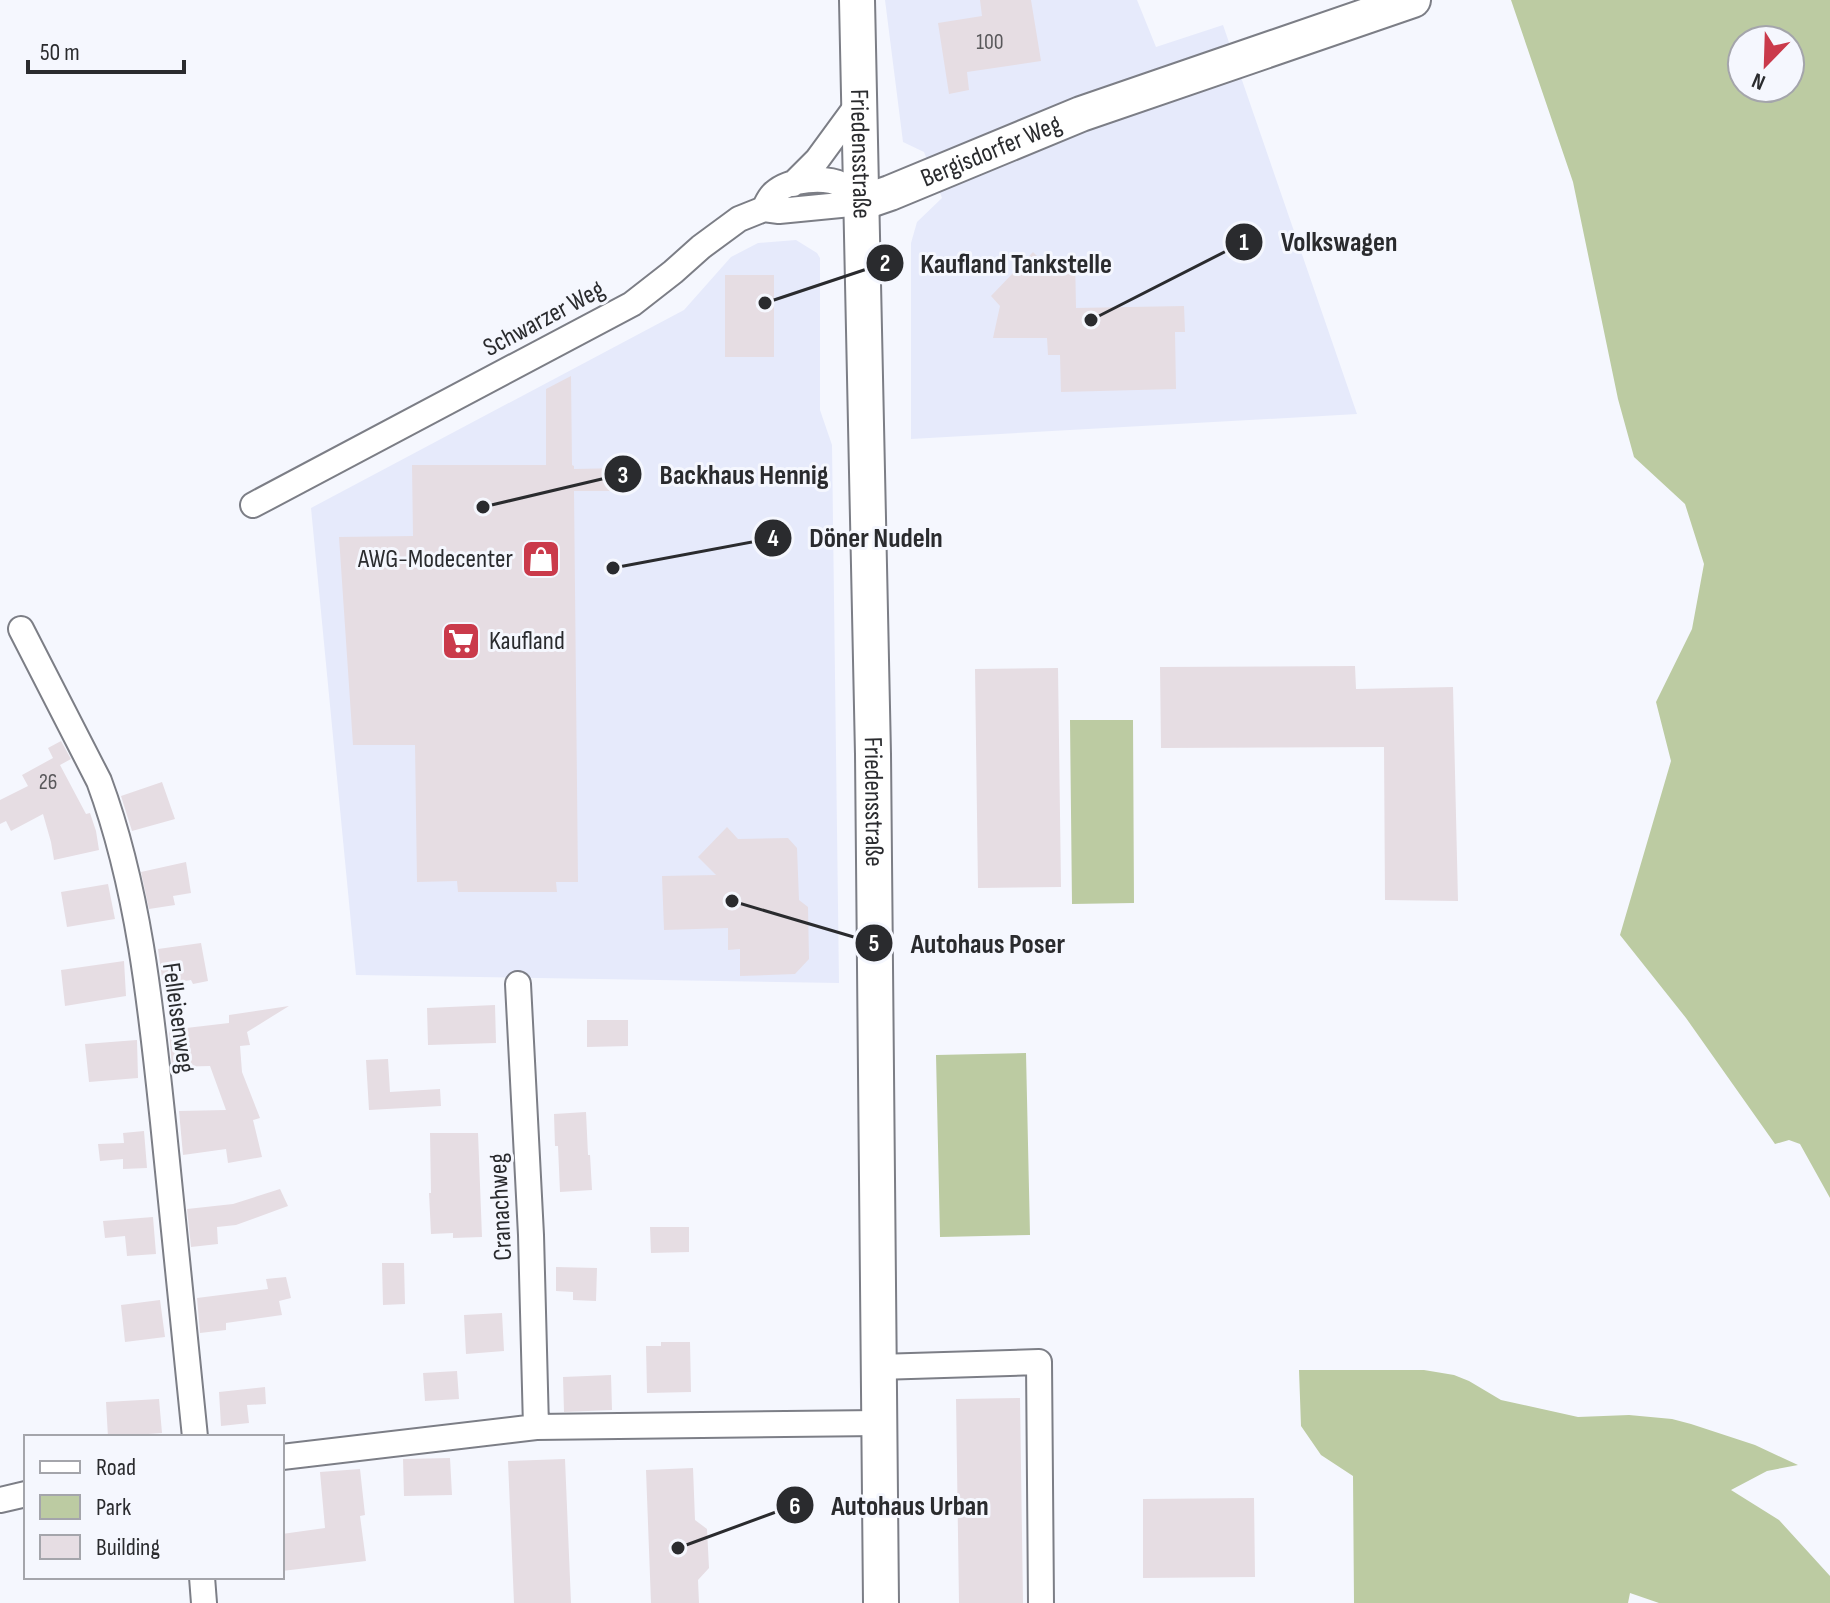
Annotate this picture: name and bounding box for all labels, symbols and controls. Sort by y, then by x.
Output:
scale bar [28,24,184,74]
north arrow [1726,24,1806,104]
house number: 100 [976,29,1004,56]
text: 50 m [40,38,80,67]
text: N [1748,66,1769,96]
street label: Friedensstraße [843,89,877,219]
street label: Bergisdorfer Weg [916,108,1066,194]
callout: Volkswagen [1224,216,1413,268]
text: Volkswagen [1281,226,1397,259]
text: 1 [1239,228,1249,257]
callout: Kaufland Tankstelle [865,237,1128,289]
text: Kaufland Tankstelle [920,248,1112,281]
text: 2 [880,249,890,278]
street label: Schwarzer Weg [478,274,610,364]
callout: Backhaus Hennig [603,448,844,500]
text: Backhaus Hennig [659,459,829,492]
text: 3 [618,461,628,490]
callout: Döner Nudeln [753,512,959,564]
text: Döner Nudeln [809,522,943,555]
text: 4 [767,524,779,553]
shop icon: AWG-Modecenter [520,538,562,580]
place label: AWG-Modecenter [357,544,514,575]
supermarket icon: Kaufland [440,620,482,662]
place label: Kaufland [489,626,565,657]
street label: Friedensstraße [857,737,890,867]
house number: 26 [39,769,57,796]
callout: Autohaus Poser [854,917,1081,969]
text: Autohaus Poser [910,928,1065,961]
text: 5 [869,929,879,958]
street label: Felleisenweg [155,961,201,1075]
street label: Cranachweg [483,1152,519,1262]
legend [24,1435,284,1579]
text: Road [96,1453,136,1482]
callout: Autohaus Urban [775,1479,1005,1531]
text: Autohaus Urban [830,1490,989,1523]
text: 6 [789,1492,801,1521]
text: Park [96,1493,131,1522]
text: Building [96,1533,160,1562]

